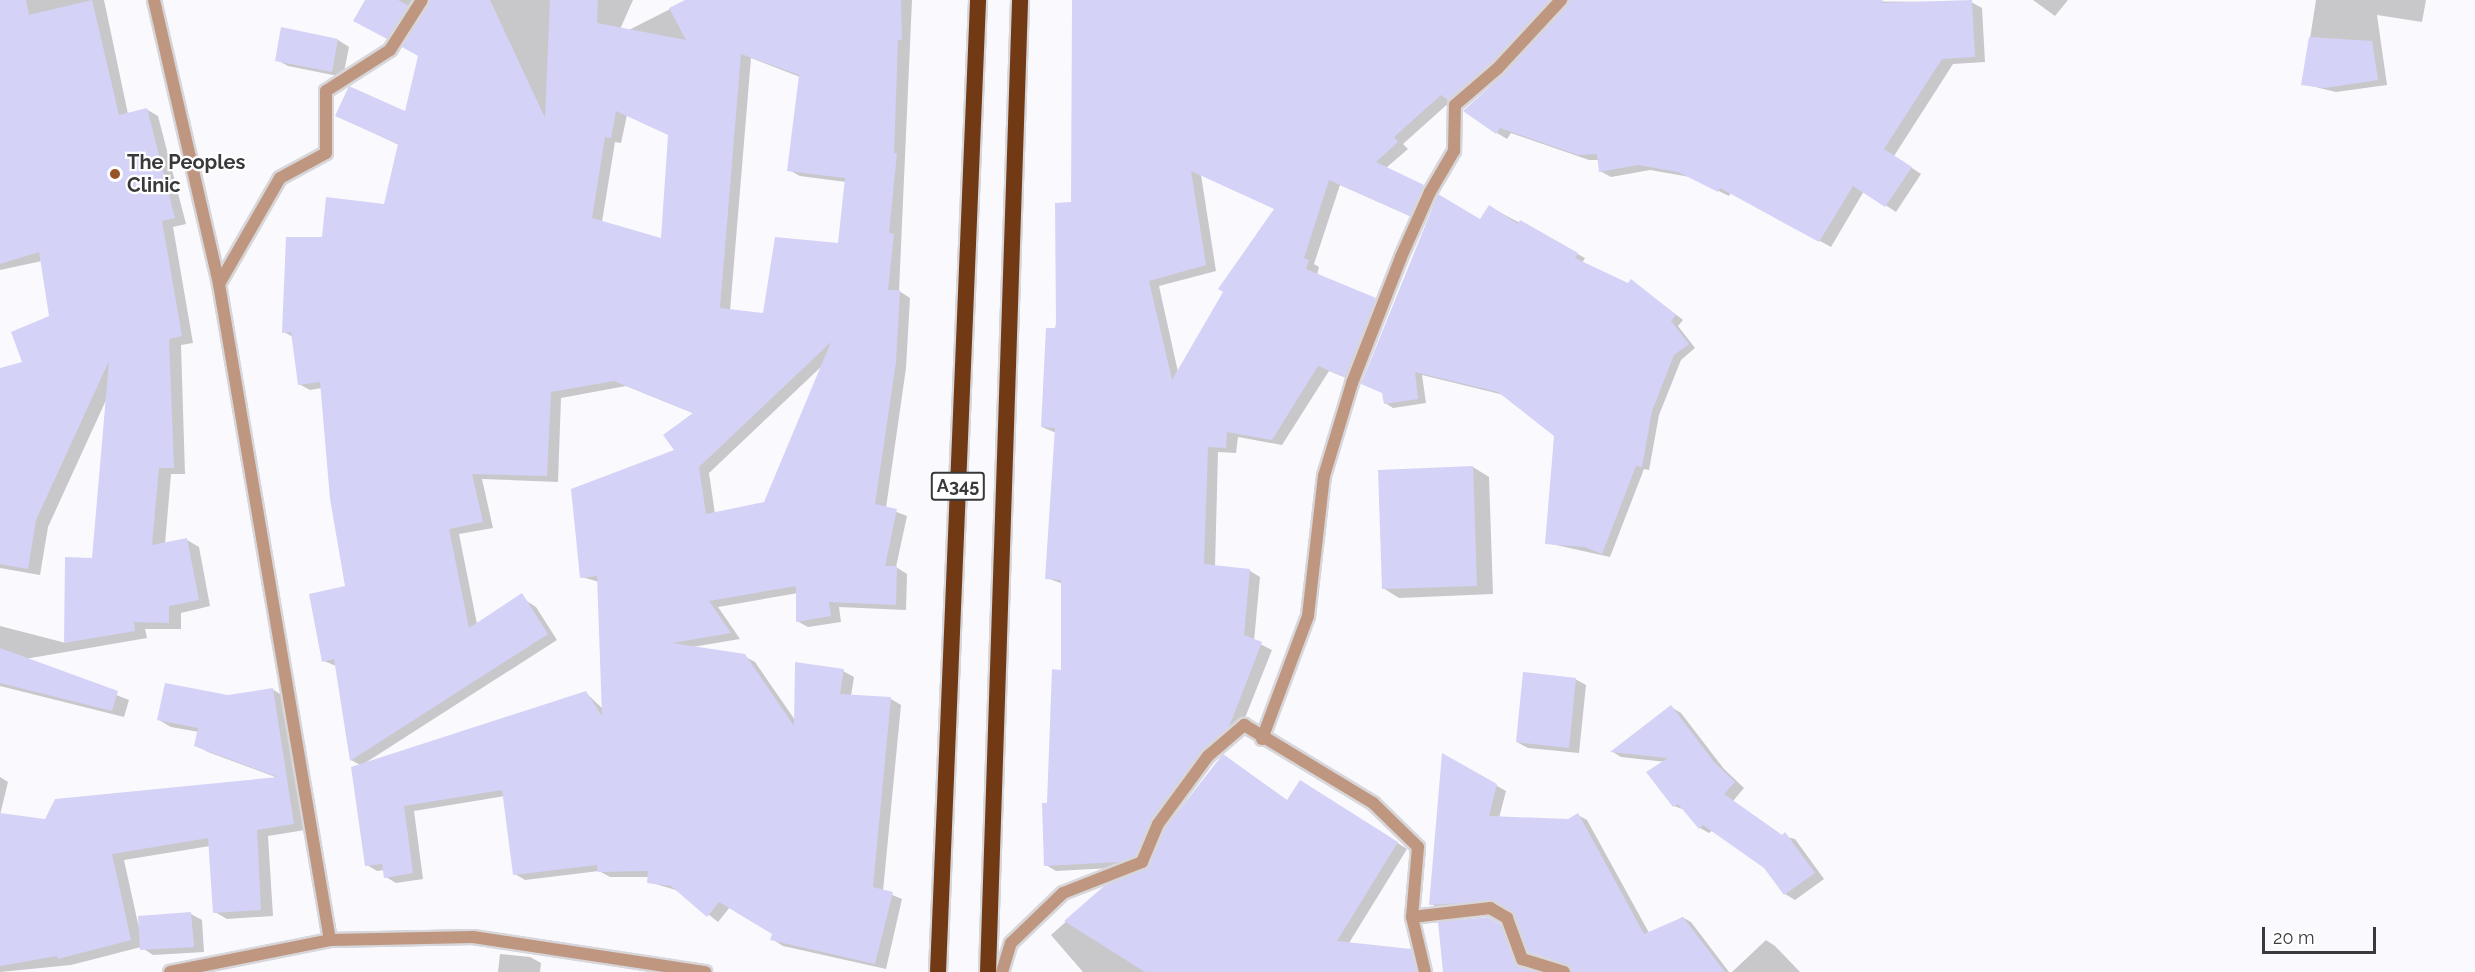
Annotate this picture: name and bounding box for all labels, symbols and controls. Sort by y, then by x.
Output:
place label: The Peoples Clinic [127,150,245,197]
marker: The Peoples Clinic [108,167,122,181]
road number: A345 [930,471,986,501]
scale bar [2265,915,2379,953]
text: 20 m [2273,927,2315,948]

